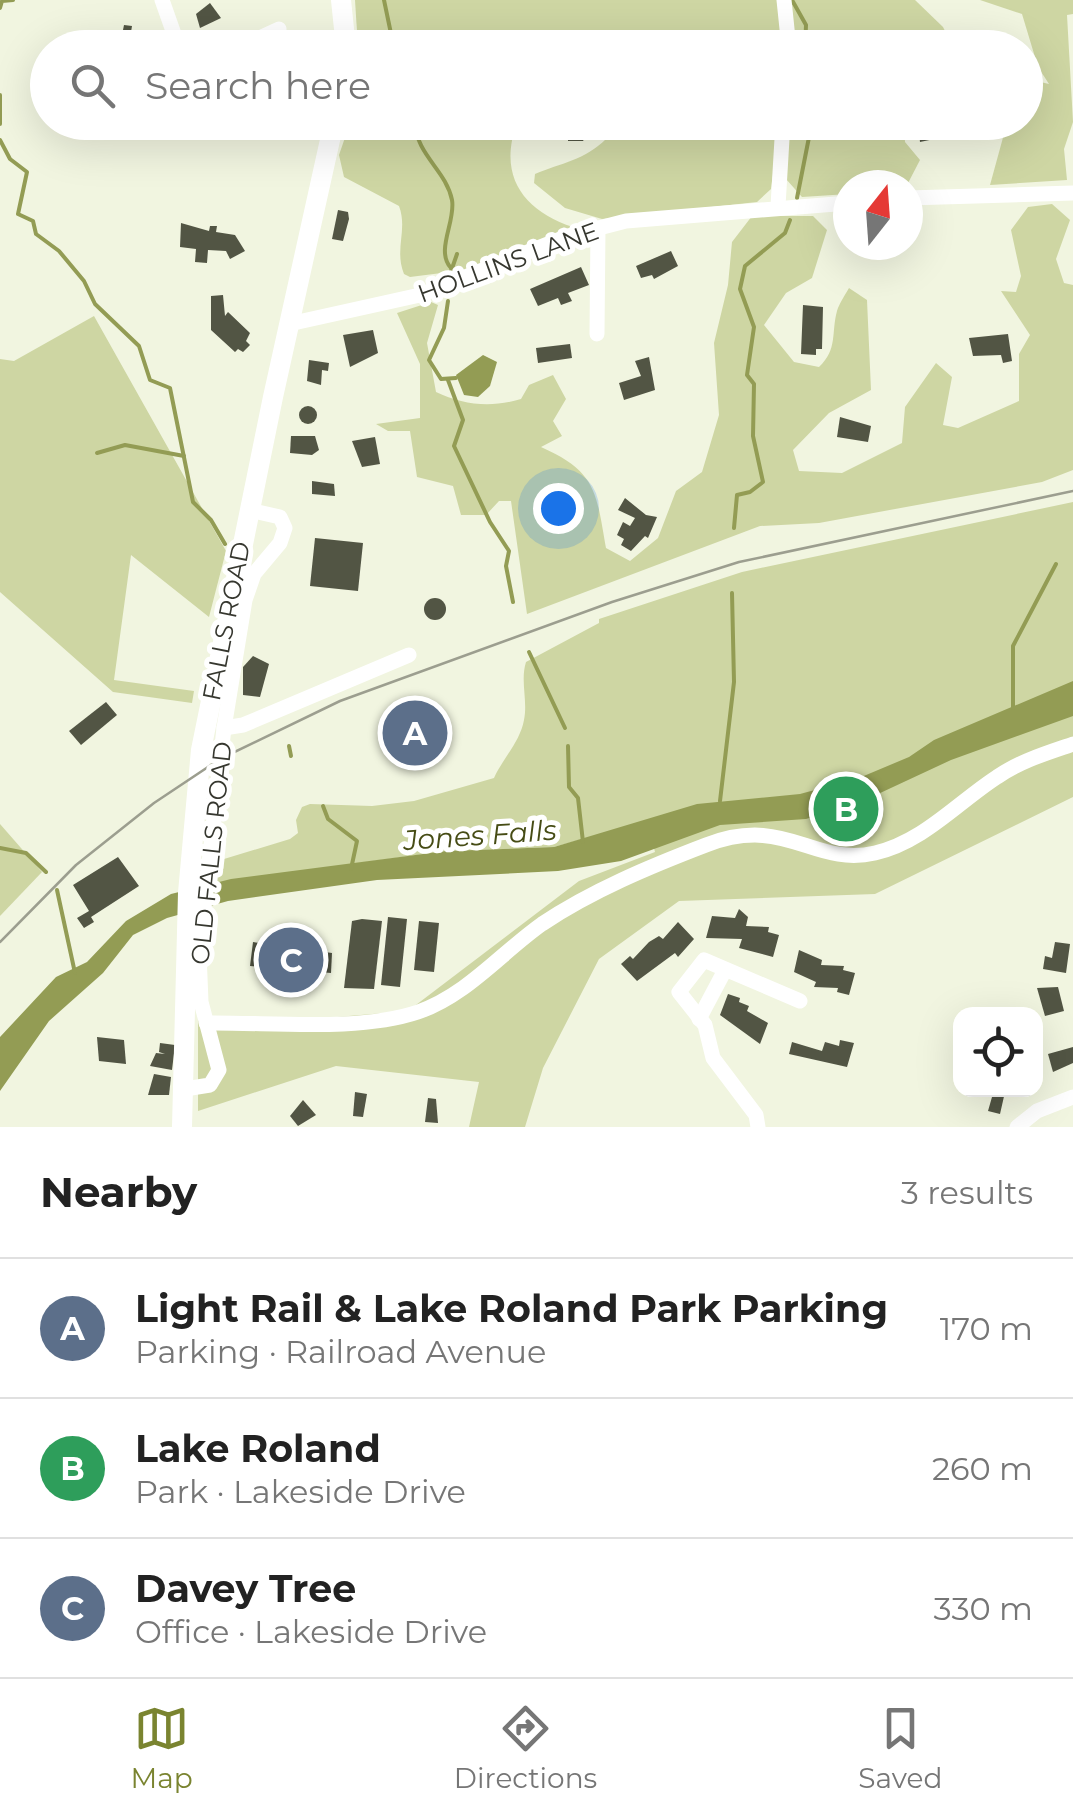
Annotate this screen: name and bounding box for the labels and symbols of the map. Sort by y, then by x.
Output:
north arrow [833,170,923,260]
street label: HOLLINS LANE [413,215,603,309]
your location [533,483,584,534]
street label: FALLS ROAD [196,539,256,703]
pin: A [382,696,448,770]
street label: OLD FALLS ROAD [184,740,238,966]
pin: B [814,772,878,846]
water label: Jones Falls [400,813,558,857]
pin: C [258,922,324,998]

